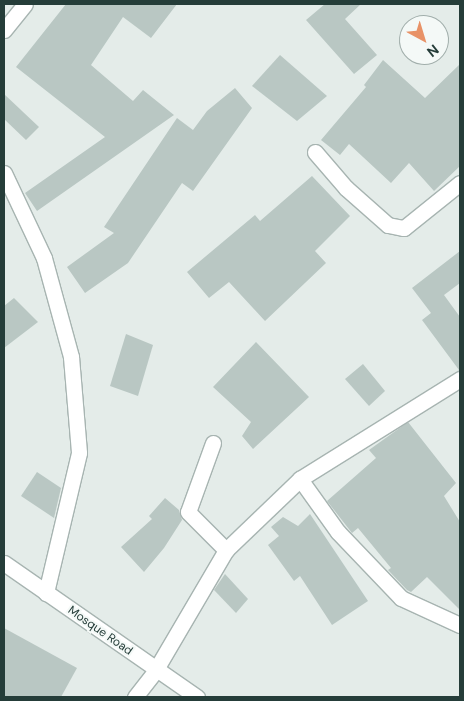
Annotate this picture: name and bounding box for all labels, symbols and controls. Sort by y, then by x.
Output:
north arrow [399,15,449,65]
text: N [423,41,442,61]
street label: Mosque Road [65,603,135,659]

